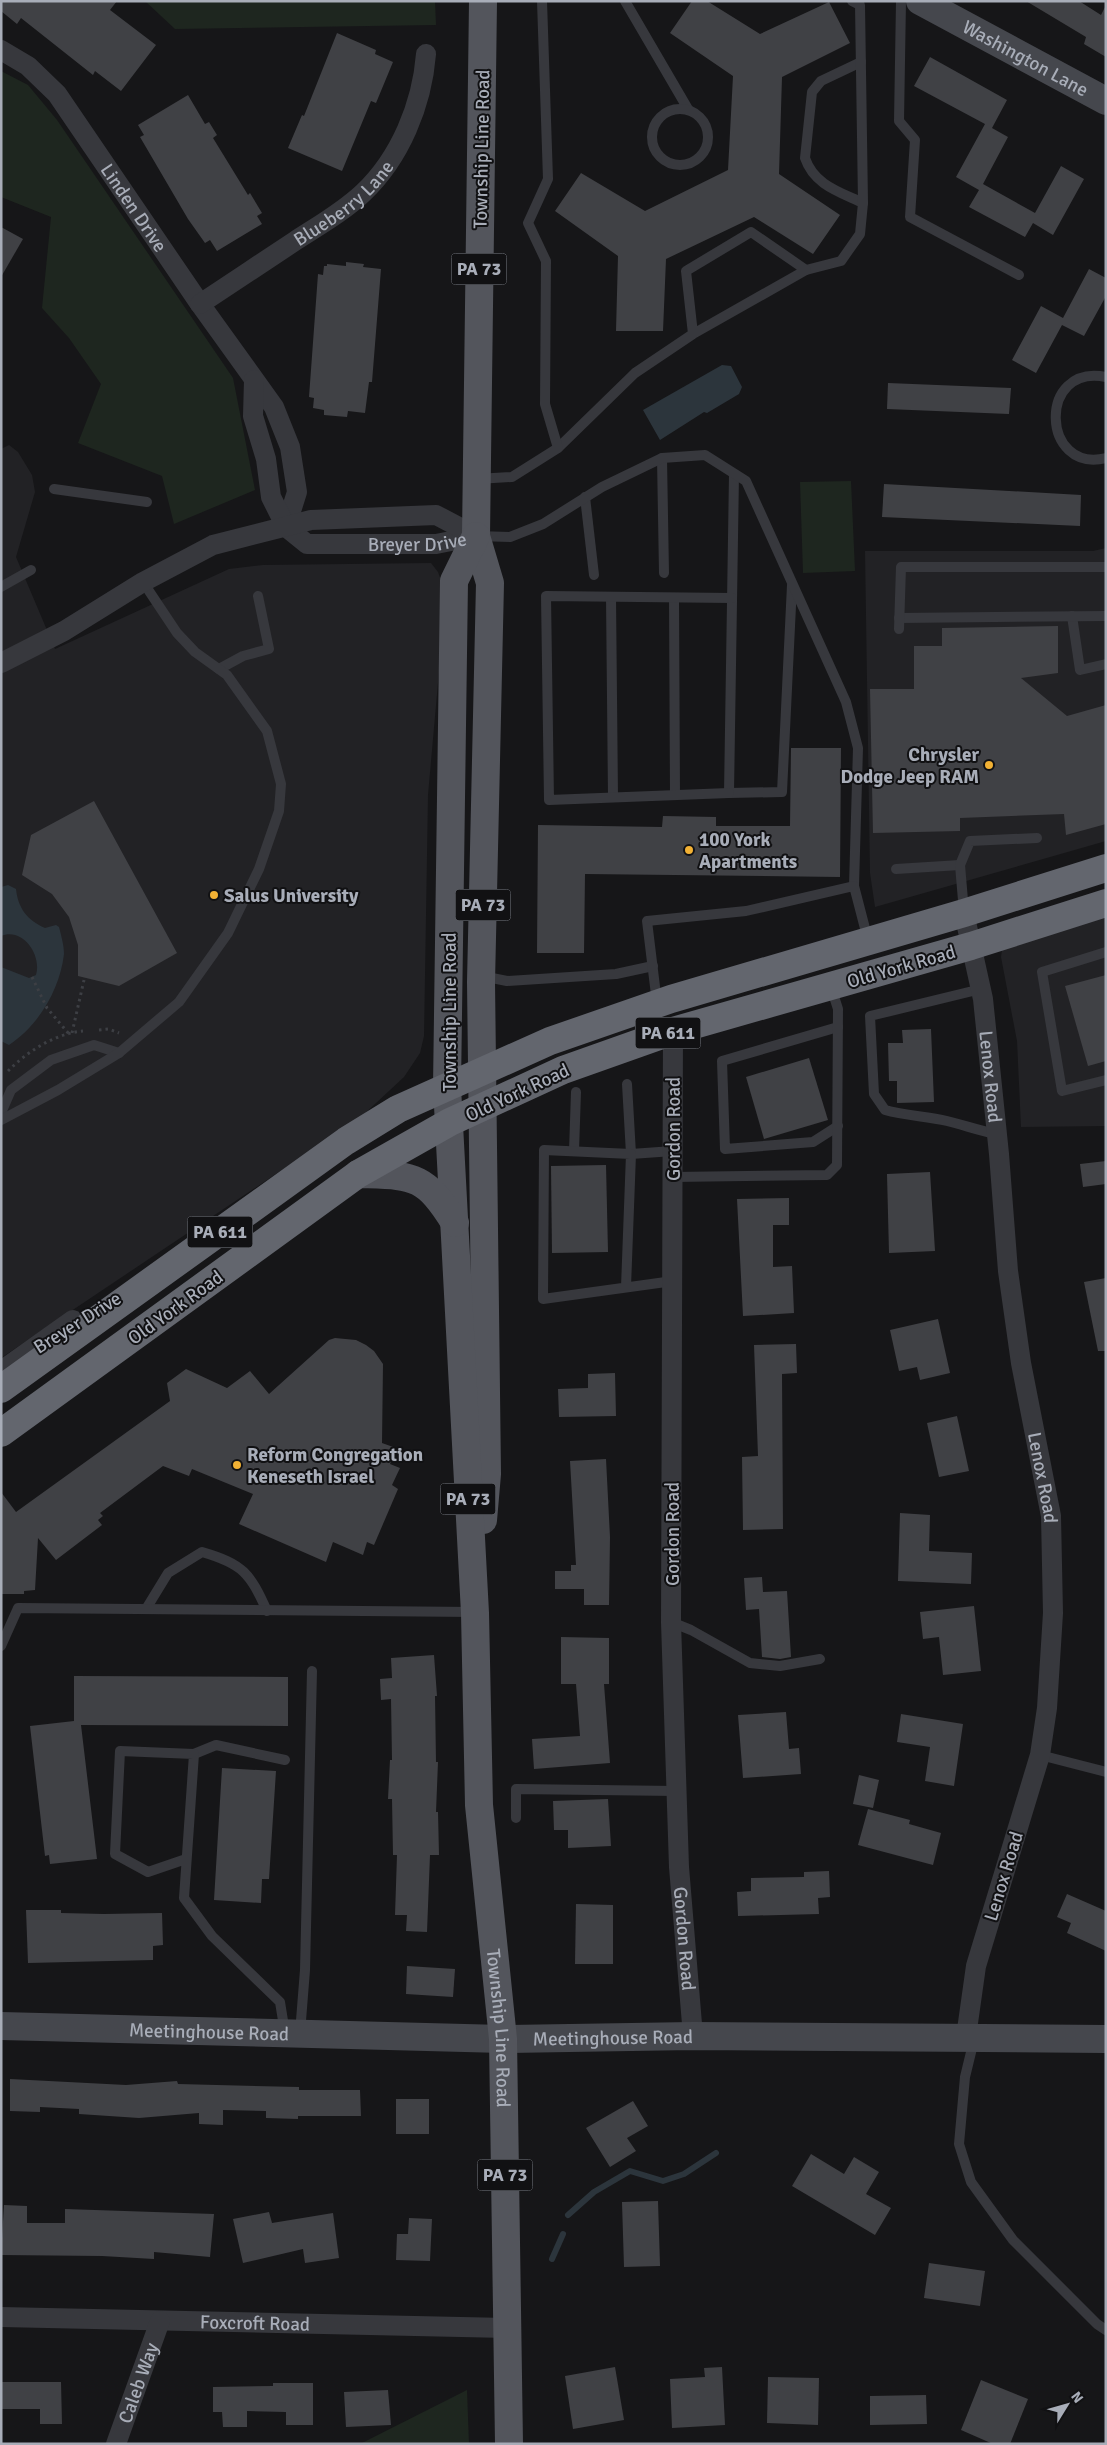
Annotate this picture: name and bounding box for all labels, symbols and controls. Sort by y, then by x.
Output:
street label: Washington Lane [958,15,1092,102]
street label: Township Line Road [469,69,495,229]
street label: Blueberry Lane [289,156,399,252]
street label: Linden Drive [95,159,172,257]
road number: PA 73 [452,253,506,284]
street label: Breyer Drive [368,527,469,557]
place label: Chrysler Dodge Jeep RAM [841,743,979,789]
marker: Chrysler Dodge Jeep RAM [983,759,995,771]
place label: 100 York Apartments [699,828,797,874]
marker: 100 York Apartments [683,844,695,856]
place label: Salus University [224,884,359,908]
marker: Salus University [208,889,220,901]
road number: PA 73 [456,890,510,920]
street label: Township Line Road [438,932,462,1092]
street label: Old York Road [844,940,958,994]
road number: PA 611 [636,1018,700,1048]
street label: Lenox Road [973,1029,1007,1124]
street label: Old York Road [462,1058,573,1127]
street label: Gordon Road [662,1077,686,1181]
road number: PA 611 [188,1216,252,1248]
street label: Old York Road [123,1265,228,1350]
street label: Breyer Drive [29,1286,126,1359]
street label: Lenox Road [1022,1430,1062,1523]
place label: Reform Congregation Keneseth Israel [247,1443,423,1489]
marker: Reform Congregation Keneseth Israel [231,1459,243,1471]
street label: Gordon Road [661,1482,685,1586]
road number: PA 73 [440,1484,496,1515]
street label: Lenox Road [979,1829,1029,1924]
street label: Gordon Road [668,1886,700,1992]
street label: Township Line Road [481,1948,515,2108]
street label: Meetinghouse Road [129,2018,289,2046]
street label: Meetinghouse Road [533,2025,693,2052]
road number: PA 73 [478,2160,532,2190]
street label: Foxcroft Road [200,2310,310,2337]
street label: Caleb Way [113,2340,164,2427]
north arrow [1042,2380,1092,2430]
text: N [1067,2388,1087,2406]

